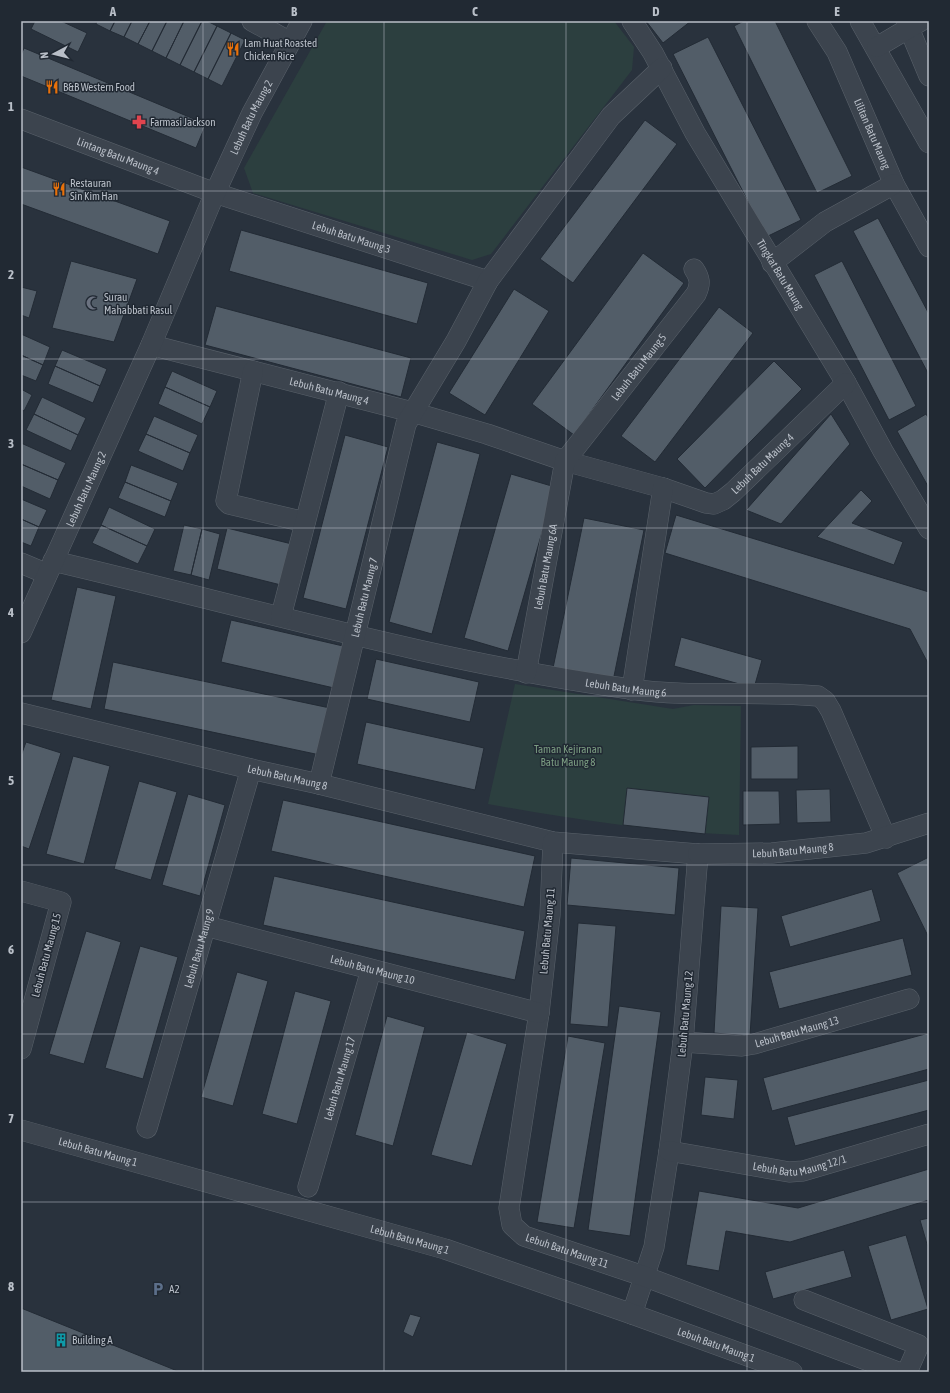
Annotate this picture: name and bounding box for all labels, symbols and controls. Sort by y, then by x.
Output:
text: A [109,4,117,19]
text: B [291,4,298,19]
text: C [472,4,478,19]
text: D [652,4,660,19]
text: E [834,4,840,19]
north arrow [34,34,74,74]
place label: Lam Huat Roasted Chicken Rice [244,37,317,62]
restaurant icon: Lam Huat Roasted Chicken Rice [225,41,241,57]
text: N [38,51,50,59]
street label: Lebuh Batu Maung 2 [228,78,275,156]
restaurant icon: B&B Western Food [44,79,60,95]
place label: B&B Western Food [63,81,135,93]
street label: Lilitan Batu Maung [852,97,893,171]
text: 1 [8,99,14,114]
pharmacy icon: Farmasi Jackson [131,114,147,130]
place label: Farmasi Jackson [150,116,215,128]
street label: Lintang Batu Maung 4 [75,135,161,177]
place label: Restauran Sin Kim Han [70,177,118,202]
restaurant icon: Restauran Sin Kim Han [51,181,67,197]
street label: Lebuh Batu Maung 3 [311,219,392,255]
street label: Tingkat Batu Maung [755,237,806,312]
text: 2 [8,267,14,282]
place label: Surau Mahabbati Rasul [104,291,172,316]
mosque icon: Surau Mahabbati Rasul [85,295,101,311]
street label: Lebuh Batu Maung 5 [609,331,669,403]
street label: Lebuh Batu Maung 4 [288,375,370,407]
street label: Lebuh Batu Maung 4 [729,431,796,496]
text: 3 [8,436,14,451]
street label: Lebuh Batu Maung 2 [64,449,108,529]
street label: Lebuh Batu Maung 6A [532,522,559,611]
street label: Lebuh Batu Maung 7 [349,556,380,638]
text: 4 [7,605,14,620]
street label: Lebuh Batu Maung 6 [584,676,667,699]
park label: Taman Kejiranan Batu Maung 8 [534,743,602,768]
street label: Lebuh Batu Maung 8 [246,762,329,792]
text: 5 [8,773,14,788]
street label: Lebuh Batu Maung 8 [752,840,834,859]
street label: Lebuh Batu Maung 11 [537,887,557,975]
street label: Lebuh Batu Maung 9 [182,908,216,989]
street label: Lebuh Batu Maung 15 [29,912,63,998]
text: 6 [8,942,14,957]
street label: Lebuh Batu Maung 10 [329,953,416,986]
street label: Lebuh Batu Maung 12 [675,970,695,1058]
street label: Lebuh Batu Maung 13 [754,1014,840,1049]
street label: Lebuh Batu Maung 17 [322,1035,357,1122]
text: 7 [8,1111,14,1126]
street label: Lebuh Batu Maung 1 [57,1135,139,1168]
street label: Lebuh Batu Maung 12/1 [752,1153,848,1178]
street label: Lebuh Batu Maung 1 [369,1222,451,1256]
street label: Lebuh Batu Maung 11 [524,1231,610,1270]
text: 8 [8,1279,14,1294]
parking icon: A2 [150,1281,166,1297]
place label: A2 [169,1283,180,1295]
street label: Lebuh Batu Maung 1 [676,1325,757,1364]
building icon: Building A [53,1332,69,1348]
place label: Building A [72,1334,113,1346]

